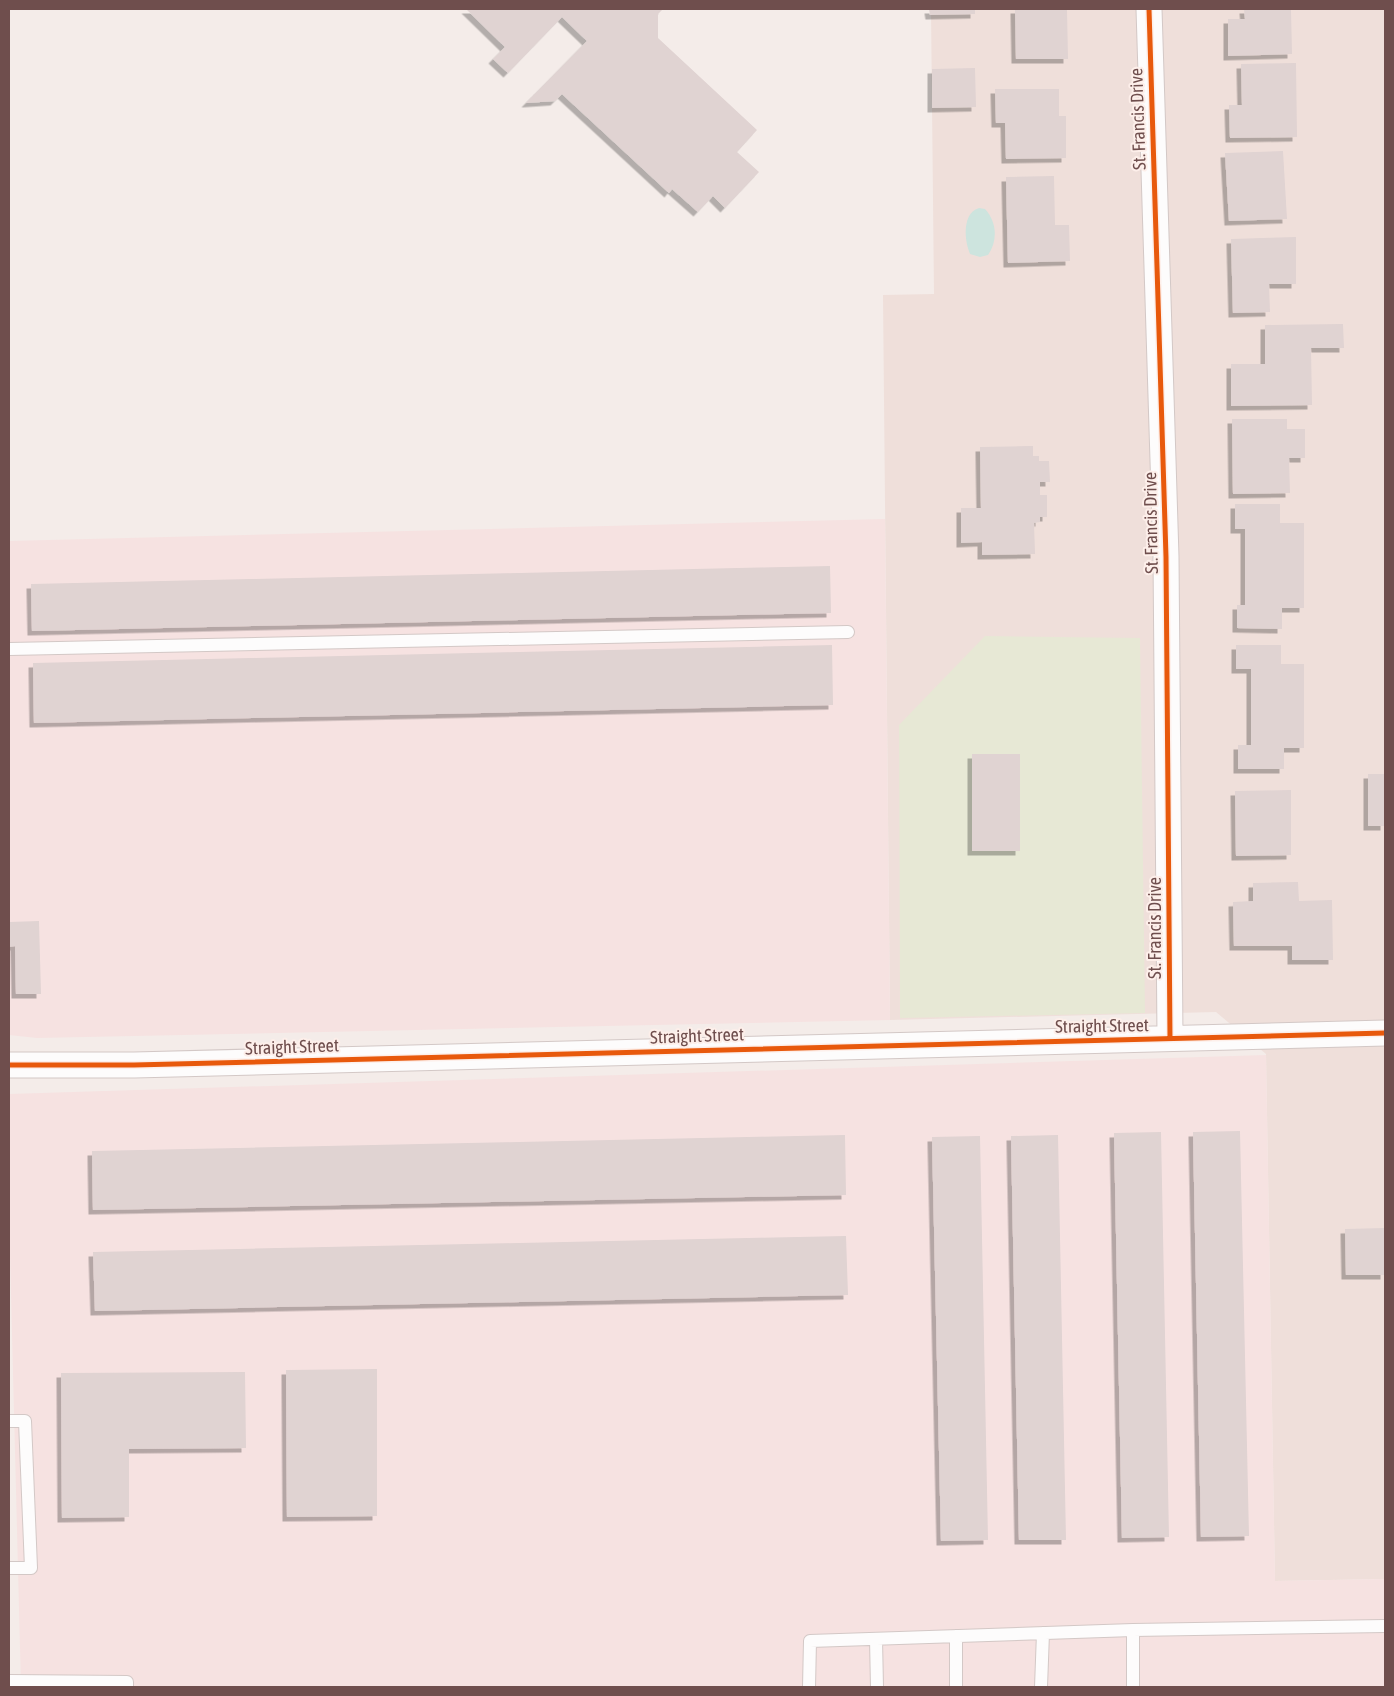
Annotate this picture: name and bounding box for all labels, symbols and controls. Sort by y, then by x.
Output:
street label: St. Francis Drive [1125,68,1150,170]
street label: St. Francis Drive [1139,472,1162,574]
street label: St. Francis Drive [1144,877,1165,979]
street label: Straight Street [1055,1014,1149,1037]
street label: Straight Street [650,1023,744,1048]
street label: Straight Street [245,1034,339,1059]

